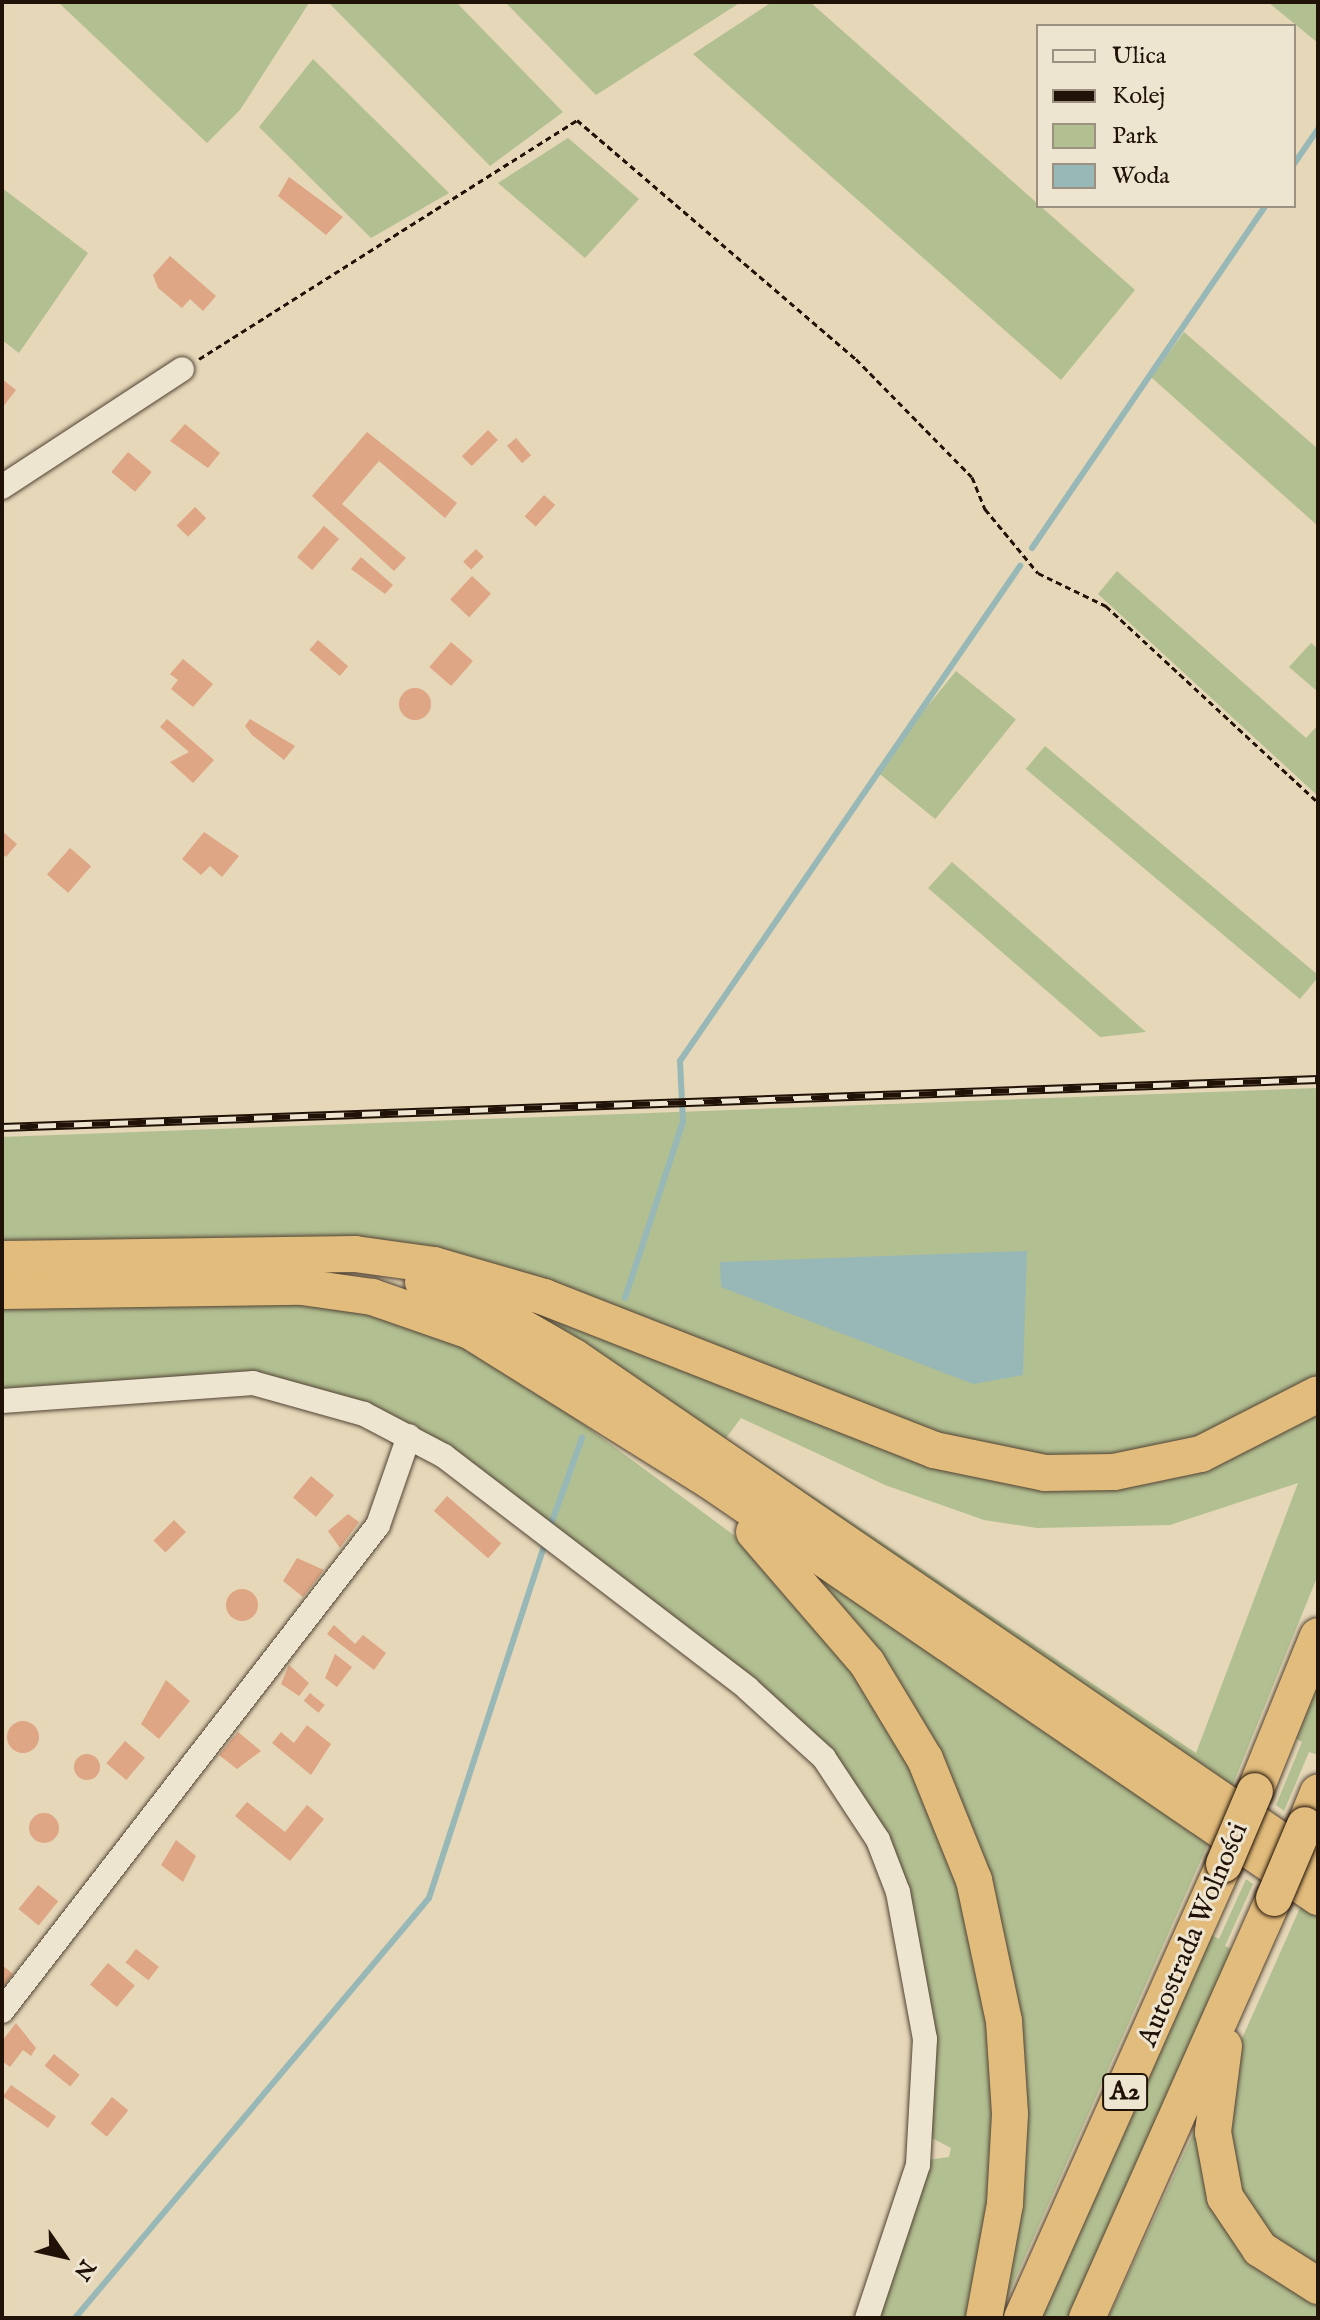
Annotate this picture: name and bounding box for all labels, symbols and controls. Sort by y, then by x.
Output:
legend [1036,24,1296,208]
text: Ulica [1112,41,1166,72]
text: Kolej [1112,81,1165,112]
text: Park [1112,121,1158,152]
text: Woda [1112,161,1170,192]
street label: Autostrada Wolności [1132,1818,1256,2052]
road number: A2 [1101,2070,1149,2114]
north arrow [24,2216,104,2296]
text: N [67,2254,101,2285]

